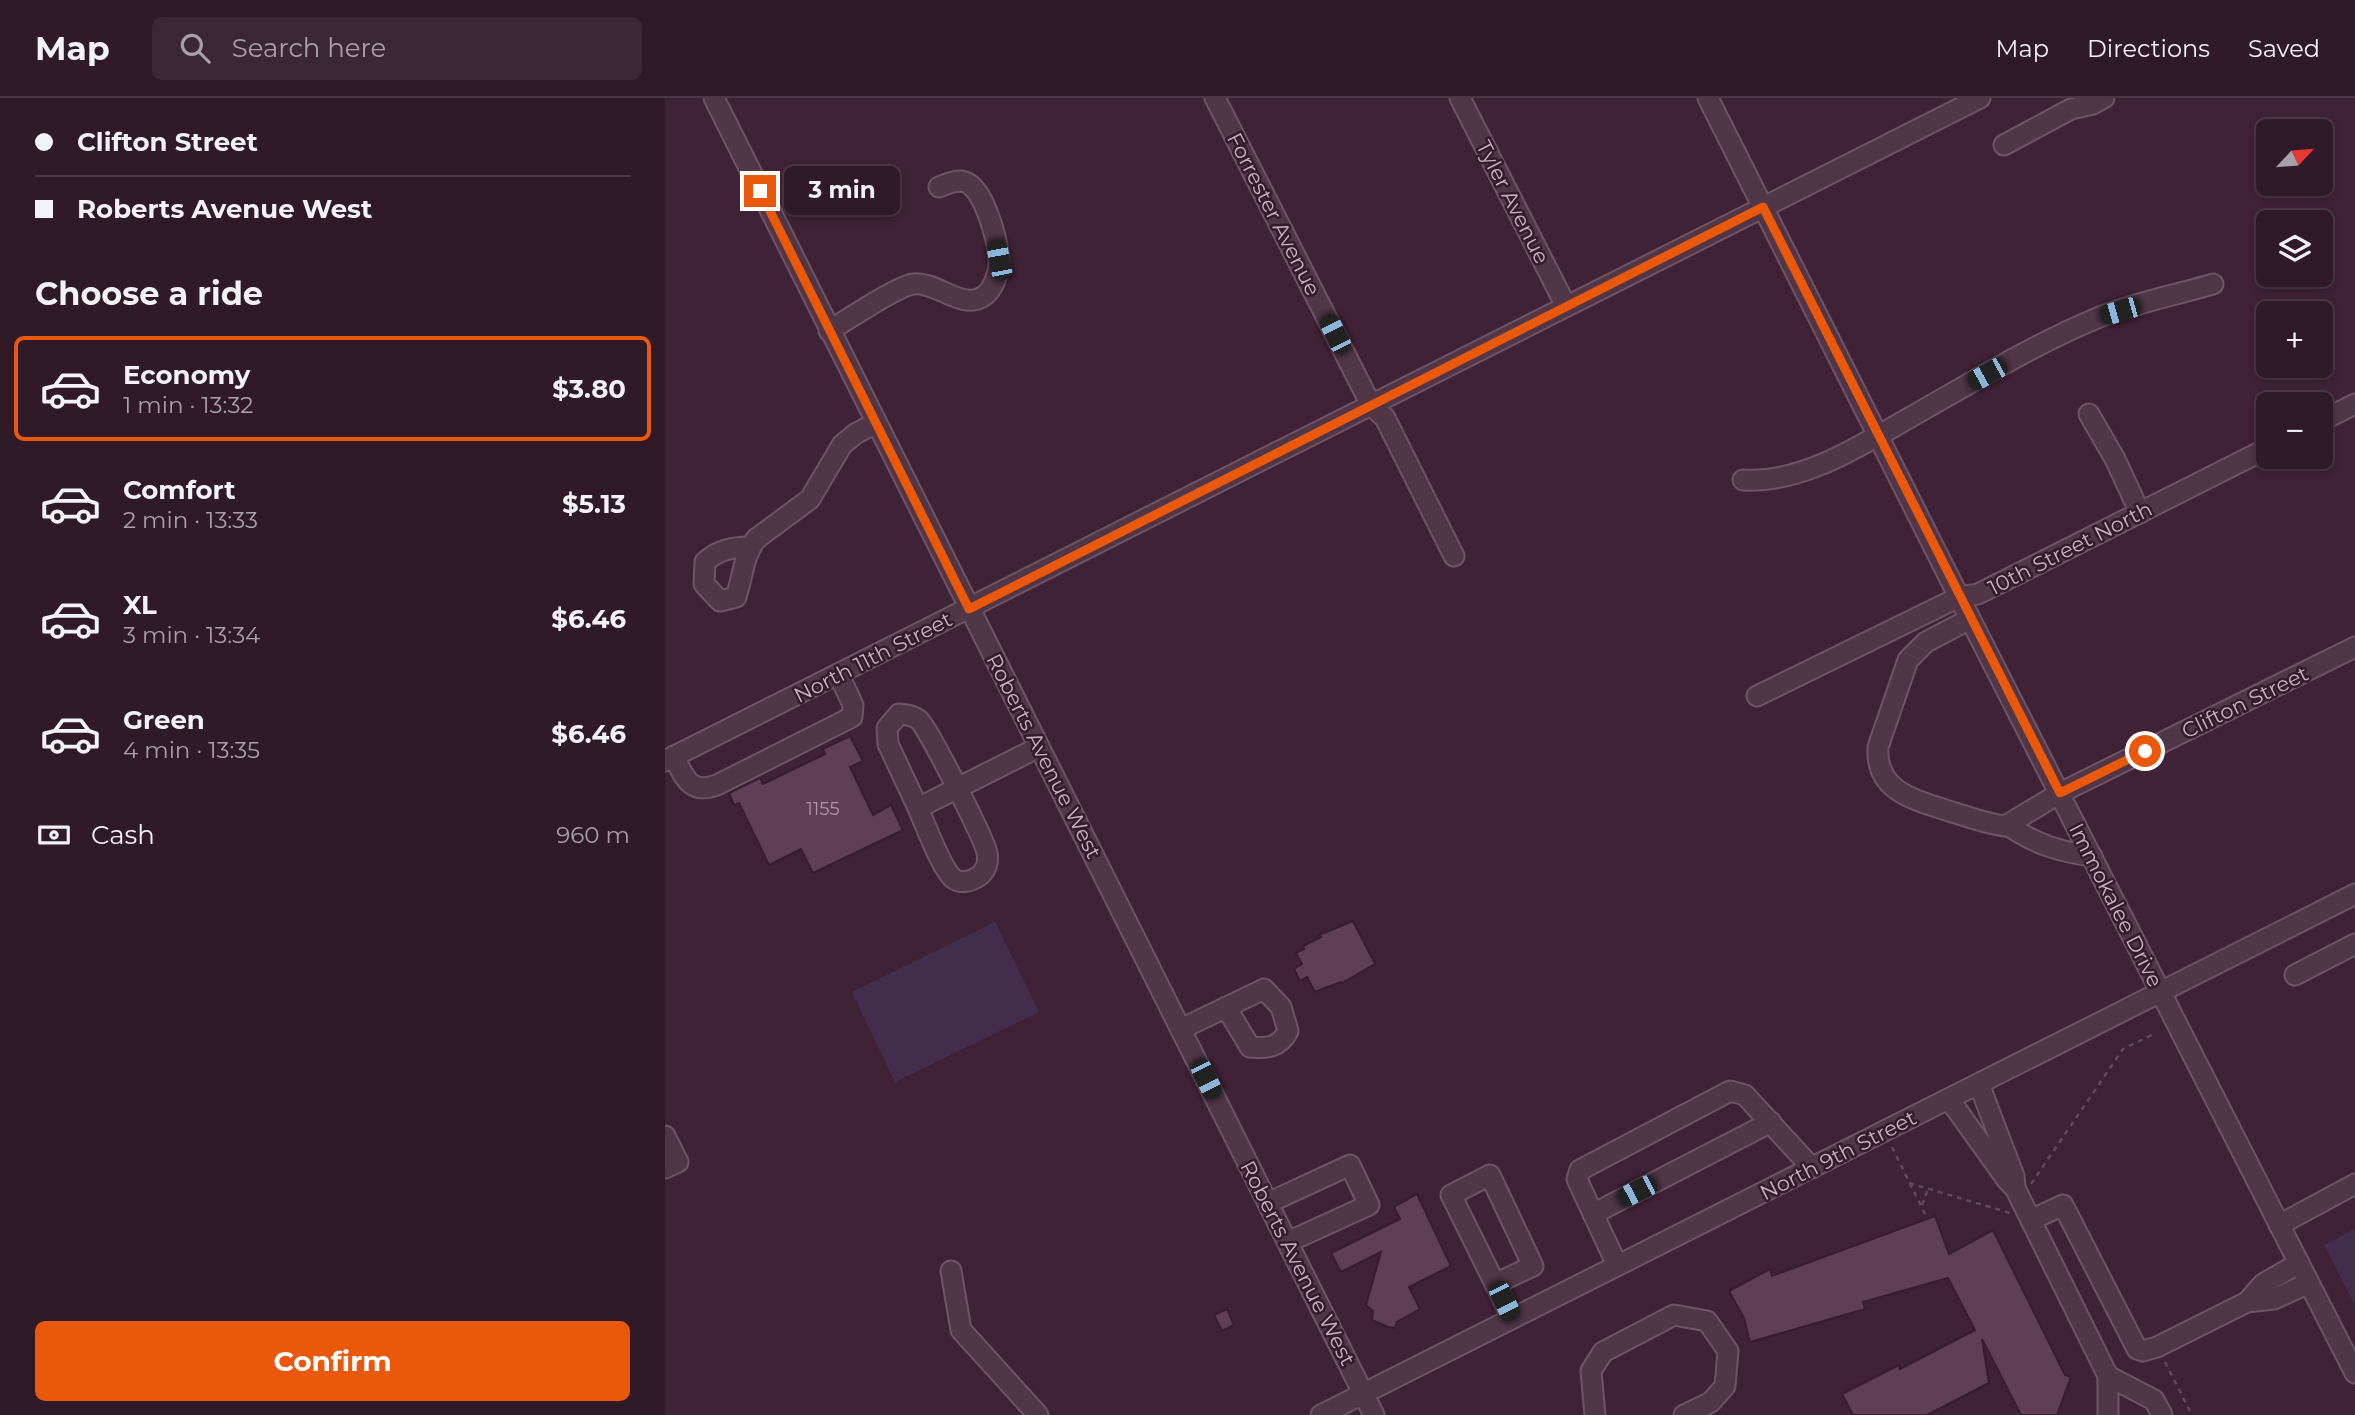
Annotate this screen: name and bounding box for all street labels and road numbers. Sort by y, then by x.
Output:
street label: Forrester Avenue [1222,128,1326,300]
street label: Tyler Avenue [1471,136,1555,268]
street label: 10th Street North [1984,496,2156,600]
street label: North 11th Street [790,606,956,708]
street label: Roberts Avenue West [981,649,1107,863]
street label: Clifton Street [2178,661,2312,743]
street label: Immokalee Drive [2064,819,2168,991]
street label: North 9th Street [1756,1105,1920,1205]
street label: Roberts Avenue West [1235,1156,1361,1370]

